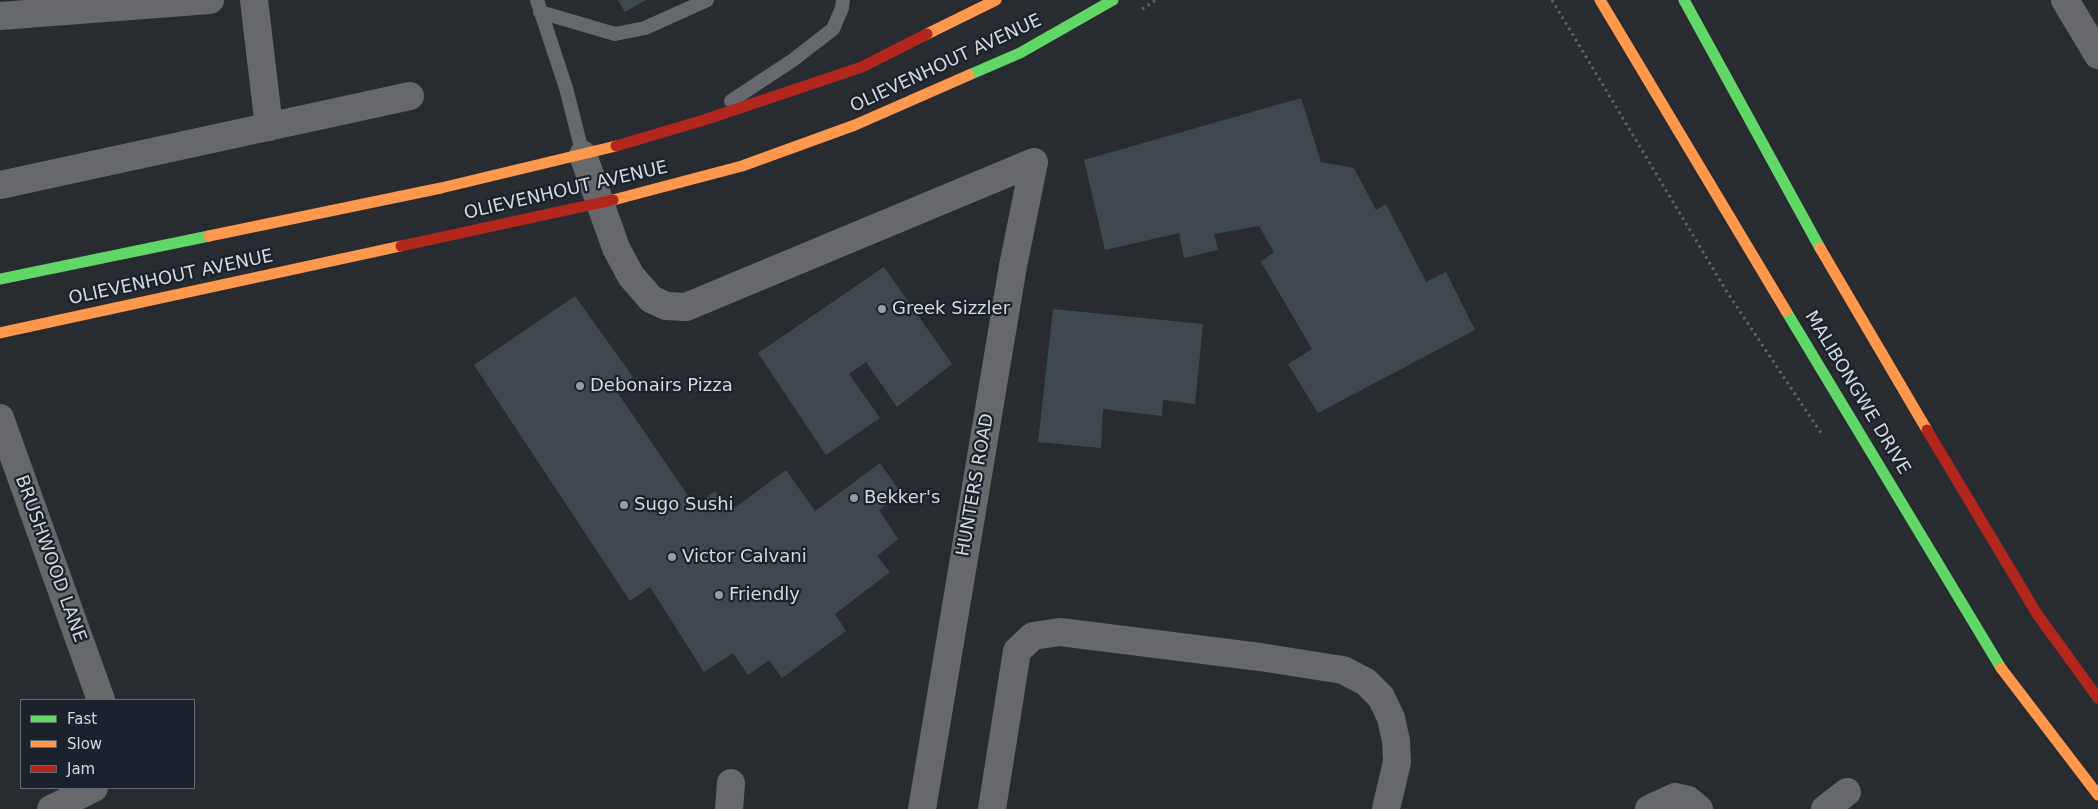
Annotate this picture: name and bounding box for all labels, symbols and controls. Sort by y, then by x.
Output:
street label: OLIEVENHOUT AVENUE [847,10,1045,118]
street label: OLIEVENHOUT AVENUE [462,157,670,225]
street label: OLIEVENHOUT AVENUE [67,246,275,310]
place label: Greek Sizzler [892,298,1010,320]
marker: Greek Sizzler [876,303,888,315]
street label: MALIBONGWE DRIVE [1800,307,1914,479]
place label: Debonairs Pizza [590,375,733,397]
marker: Debonairs Pizza [574,380,586,392]
street label: HUNTERS ROAD [953,412,999,558]
street label: BRUSHWOOD LANE [10,472,90,646]
place label: Bekker's [864,487,940,509]
marker: Bekker's [848,492,860,504]
place label: Sugo Sushi [634,494,734,516]
marker: Sugo Sushi [618,499,630,511]
place label: Victor Calvani [682,546,807,568]
marker: Victor Calvani [666,551,678,563]
place label: Friendly [729,584,800,606]
marker: Friendly [713,589,725,601]
legend [20,699,195,789]
text: Fast [67,710,97,728]
text: Slow [67,735,102,753]
text: Jam [67,760,95,778]

